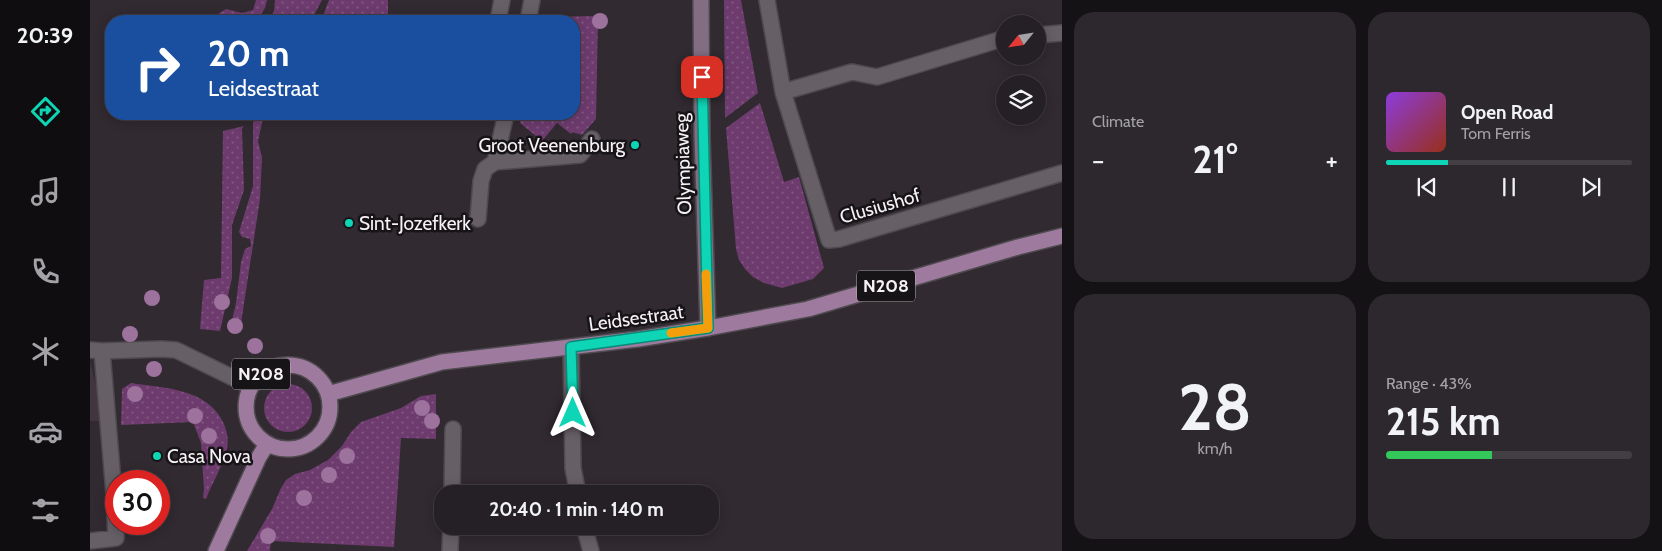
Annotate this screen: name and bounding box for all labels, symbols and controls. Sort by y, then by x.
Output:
north arrow [996,15,1046,65]
map controls [996,15,1046,125]
text: 20:39 [17,22,73,49]
text: 20 m [208,32,290,75]
icon: right [125,35,190,100]
pin [681,56,723,98]
icon: arrive [688,63,716,91]
text: Leidsestraat [208,75,319,102]
button: layers [996,75,1046,125]
icon: directions [28,94,63,129]
text: Open Road [1461,101,1553,124]
street label: Olympiaweg [670,112,696,215]
text: Climate [1092,112,1144,131]
text: Tom Ferris [1461,124,1531,143]
place label: Groot Veenenburg [478,134,626,157]
text: 21° [1192,136,1238,183]
marker: Groot Veenenburg [629,139,641,151]
text: − [1092,143,1104,177]
text: + [1326,143,1338,177]
icon: previous [1413,173,1441,201]
icon: pause [1495,173,1523,201]
icon: next [1577,173,1605,201]
icon: music [28,174,63,209]
street label: Clusiushof [837,183,924,228]
place label: Sint-Jozefkerk [359,212,471,235]
marker: Sint-Jozefkerk [343,217,355,229]
icon: phone [28,254,63,289]
road number: N208 [857,270,915,302]
street label: Leidsestraat [587,300,686,336]
icon: climate [28,334,63,369]
road number: N208 [232,358,290,389]
text: 28 [1178,367,1252,446]
text: Range · 43% [1386,374,1472,393]
position arrow [546,386,598,438]
text: 215 km [1386,398,1501,445]
icon: car [28,414,63,449]
text: km/h [1197,439,1233,458]
place label: Casa Nova [167,445,251,468]
marker: Casa Nova [151,450,163,462]
speed limit sign: 30 [105,470,170,535]
icon: filters [28,493,63,528]
text: 20:40 · 1 min · 140 m [489,498,664,521]

